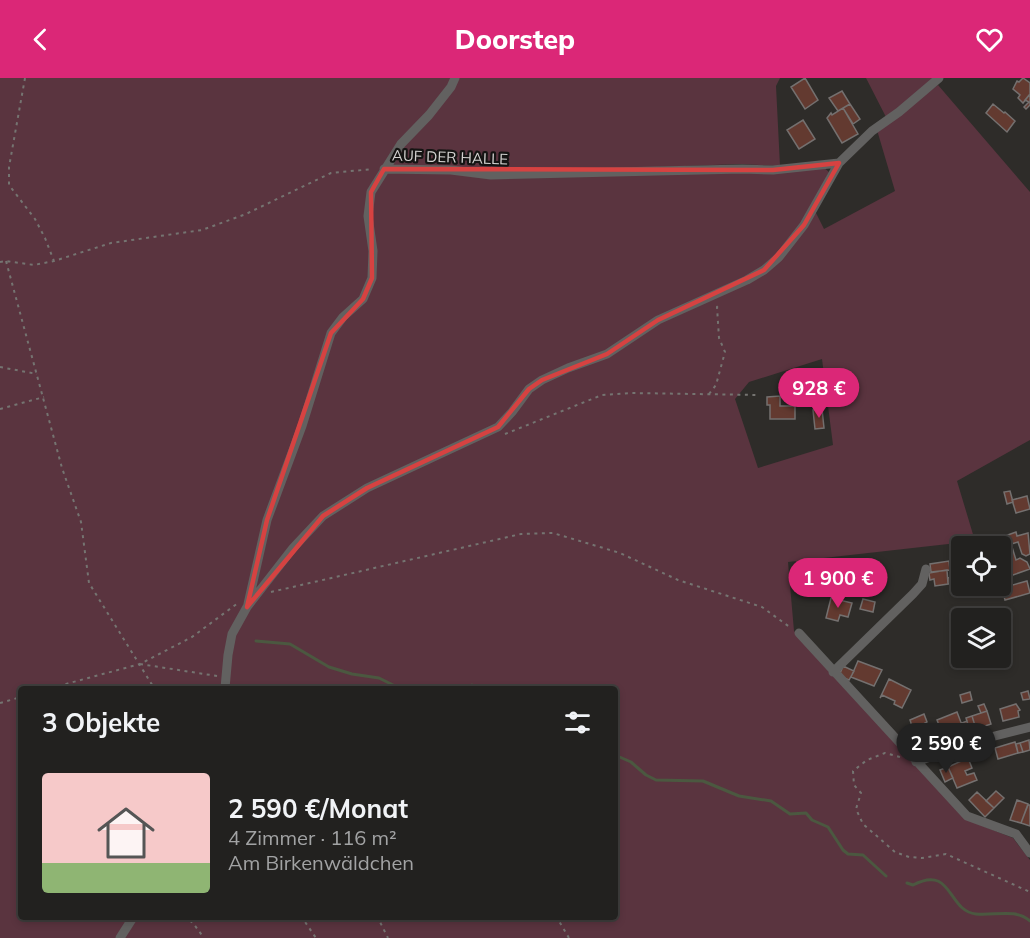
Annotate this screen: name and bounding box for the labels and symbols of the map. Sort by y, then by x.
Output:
street label: AUF DER HALLE [392,145,509,169]
pin: 928 € [777,368,861,419]
pin: 1 900 € [783,558,893,609]
pin: 2 590 € [891,723,1001,774]

